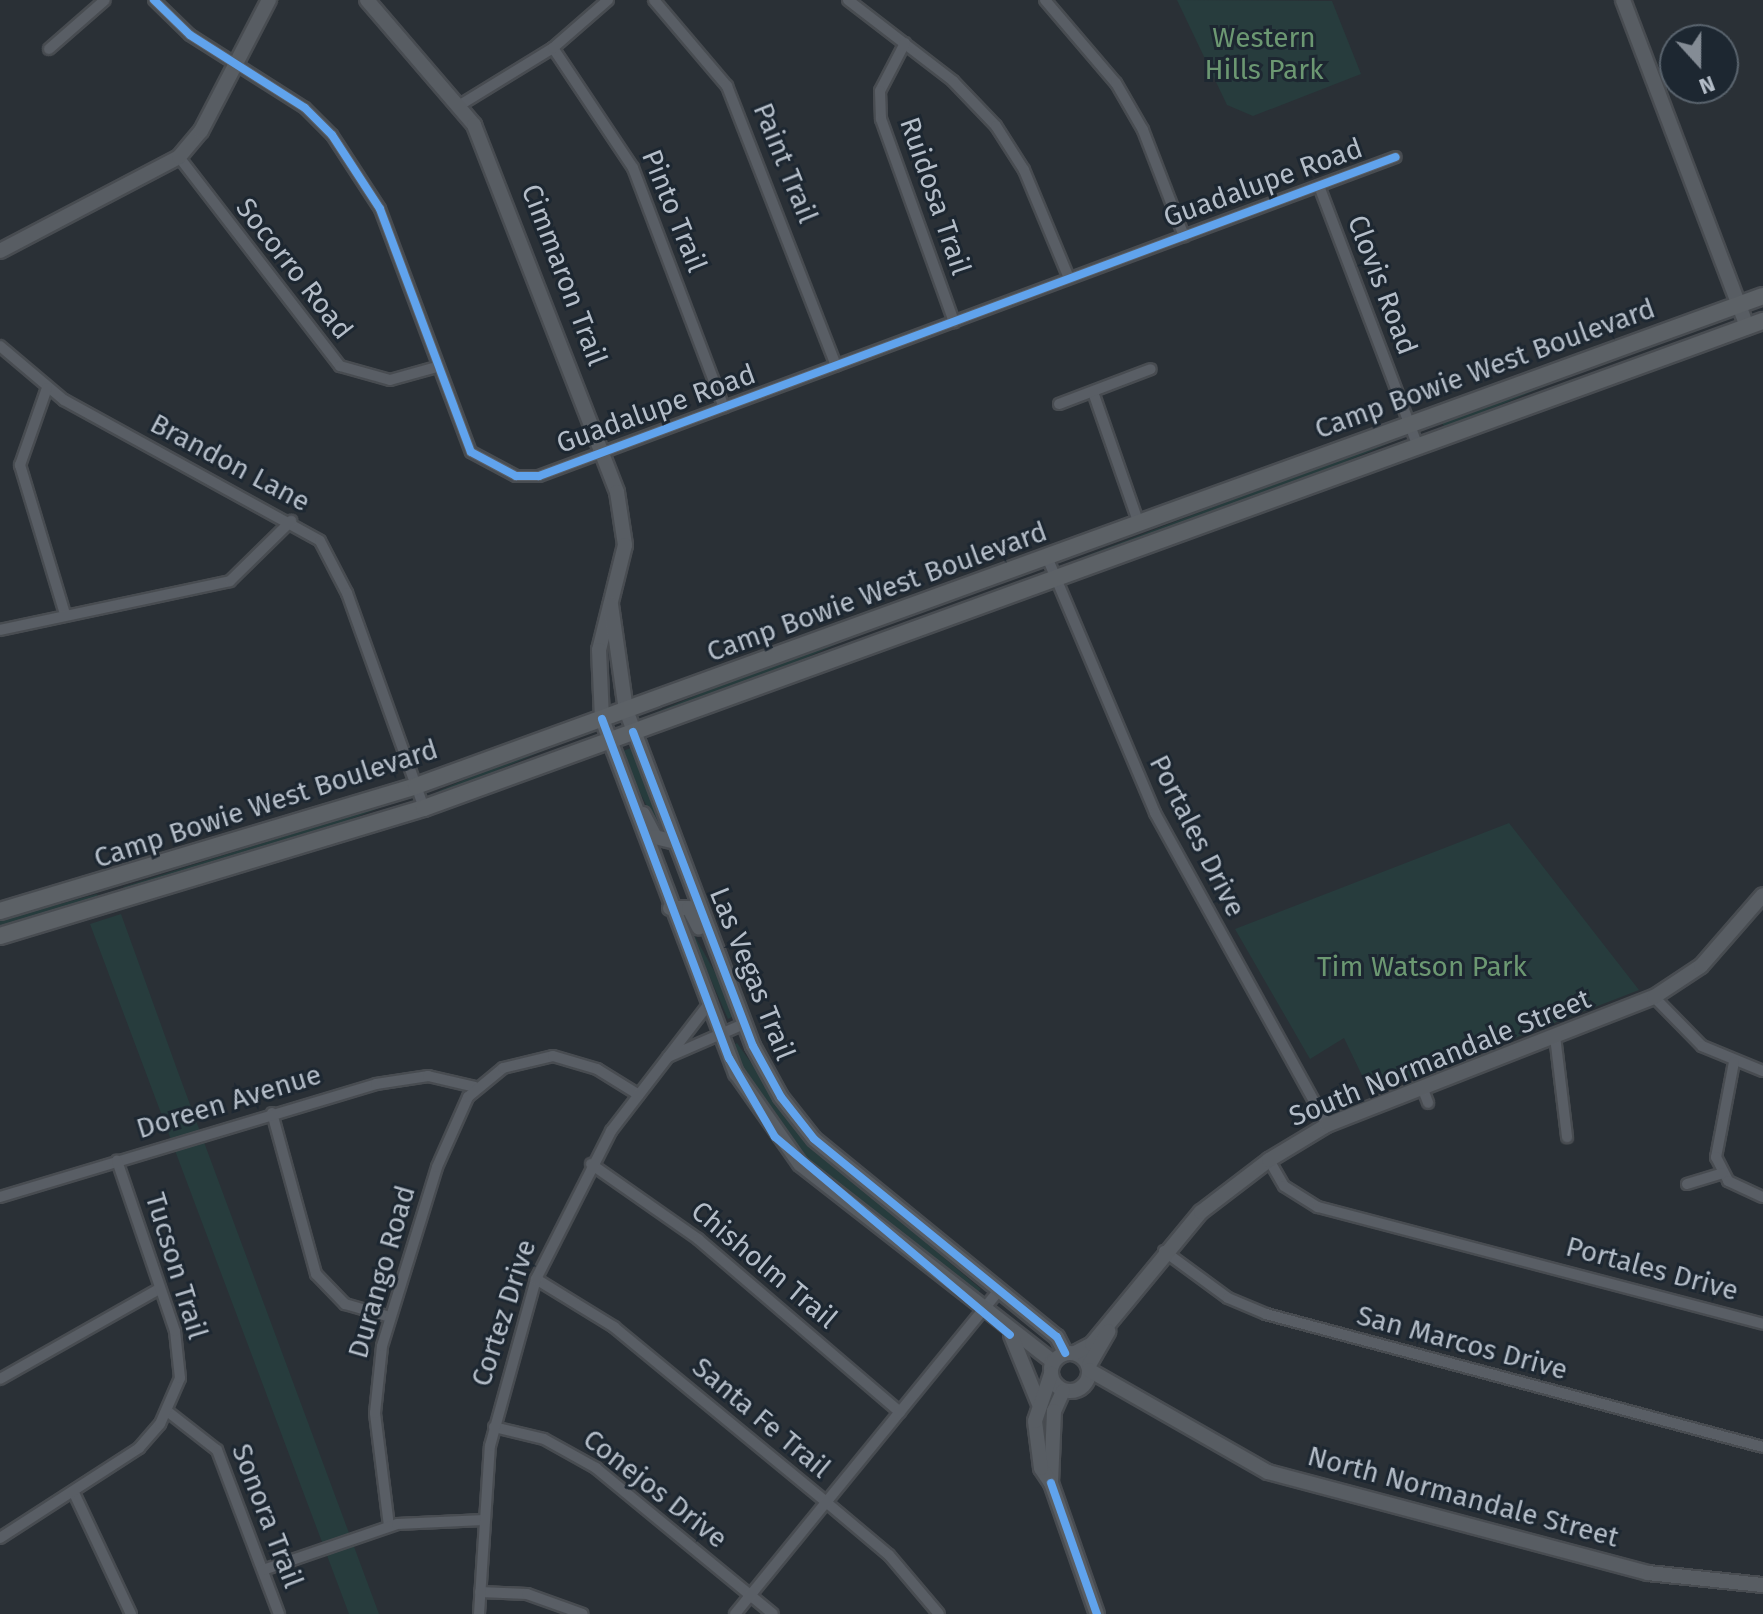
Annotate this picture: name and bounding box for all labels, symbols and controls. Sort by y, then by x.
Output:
park label: Western Hills Park [1205,21,1323,87]
north arrow [1659,24,1739,104]
text: N [1695,70,1719,100]
street label: Paint Trail [746,98,824,228]
street label: Ruidosa Trail [892,113,978,279]
street label: Guadalupe Road [1159,131,1367,235]
street label: Pinto Trail [634,145,714,277]
street label: Cimmaron Trail [514,179,614,371]
street label: Socorro Road [228,192,360,346]
street label: Clovis Road [1340,211,1424,359]
street label: Camp Bowie West Boulevard [1310,292,1660,446]
street label: Guadalupe Road [552,357,760,461]
street label: Brandon Lane [144,407,316,519]
street label: Camp Bowie West Boulevard [702,515,1052,669]
street label: Camp Bowie West Boulevard [90,732,442,876]
street label: Portales Drive [1142,750,1252,922]
street label: Las Vegas Trail [702,883,802,1065]
park label: Tim Watson Park [1317,950,1527,984]
street label: South Normandale Street [1284,982,1596,1134]
street label: Doreen Avenue [132,1058,326,1146]
street label: Durango Road [341,1182,423,1362]
street label: Tucson Trail [138,1189,214,1343]
street label: Chisholm Trail [684,1194,844,1336]
street label: Portales Drive [1562,1230,1742,1308]
street label: Cortez Drive [464,1235,544,1391]
street label: San Marcos Drive [1353,1299,1571,1387]
street label: Santa Fe Trail [685,1351,837,1485]
street label: Conejos Drive [576,1422,734,1556]
street label: Sonora Trail [224,1439,310,1593]
street label: North Normandale Street [1304,1439,1622,1555]

